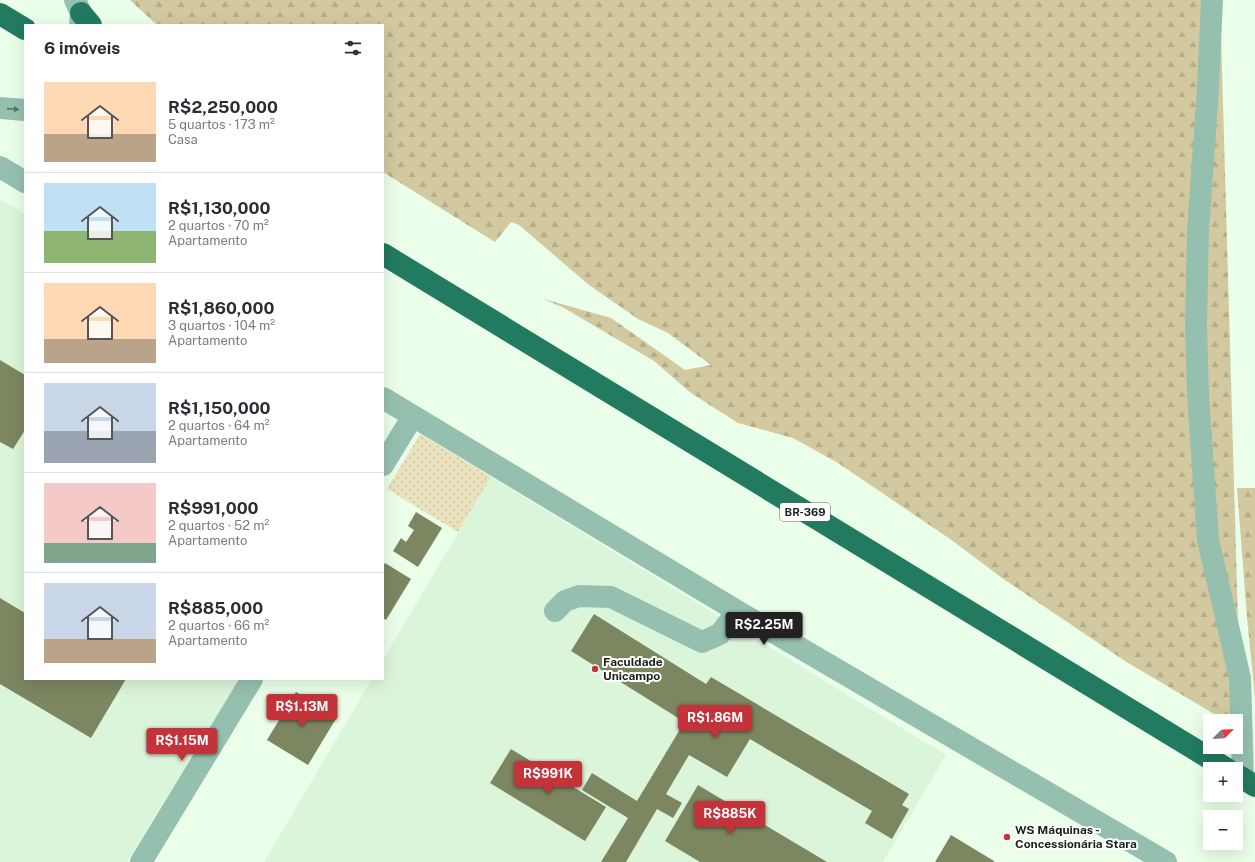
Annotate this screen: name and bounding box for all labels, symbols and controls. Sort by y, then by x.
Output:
icon: filters [342,37,364,59]
text: 6 imóveis [44,38,120,58]
text: R$2,250,000 [168,97,278,117]
icon: home [76,98,124,146]
one-way arrow [6,105,19,112]
text: 5 quartos · 173 m² [168,117,275,132]
text: Casa [168,132,198,147]
text: R$1,130,000 [168,198,270,218]
icon: home [76,199,124,247]
text: 2 quartos · 70 m² [168,218,269,233]
text: Apartamento [168,233,247,248]
text: R$1,860,000 [168,298,274,318]
icon: home [76,299,124,347]
text: 3 quartos · 104 m² [168,318,275,333]
text: Apartamento [168,333,247,348]
text: R$1,150,000 [168,398,271,418]
icon: home [76,399,124,447]
text: 2 quartos · 64 m² [168,418,269,433]
text: Apartamento [168,433,247,448]
text: R$991,000 [168,498,259,518]
icon: home [76,499,124,547]
road number: BR-369 [780,503,830,521]
text: 2 quartos · 52 m² [168,518,269,533]
text: Apartamento [168,533,247,548]
text: R$885,000 [168,598,263,618]
icon: home [76,599,124,647]
pin: R$2.25M [727,612,801,646]
text: R$2.25M [735,617,793,632]
text: 2 quartos · 66 m² [168,618,269,633]
text: Apartamento [168,633,247,648]
place label: Faculdade Unicampo [603,655,663,683]
marker: Faculdade Unicampo [590,664,600,674]
pin: R$1.13M [265,694,339,728]
text: R$1.13M [275,699,329,714]
pin: R$1.86M [678,705,752,739]
text: R$1.86M [687,710,743,725]
north arrow [1203,714,1243,754]
map controls [1203,714,1243,850]
pin: R$1.15M [145,728,219,762]
text: R$1.15M [155,733,209,748]
pin: R$991K [515,761,581,795]
button: + [1203,762,1243,802]
text: R$991K [523,766,573,781]
pin: R$885K [697,801,763,835]
text: R$885K [703,806,757,821]
button: − [1203,810,1243,850]
place label: WS Máquinas - Concessionária Stara [1015,823,1137,851]
marker: WS Máquinas - Concessionária Stara [1002,832,1012,842]

